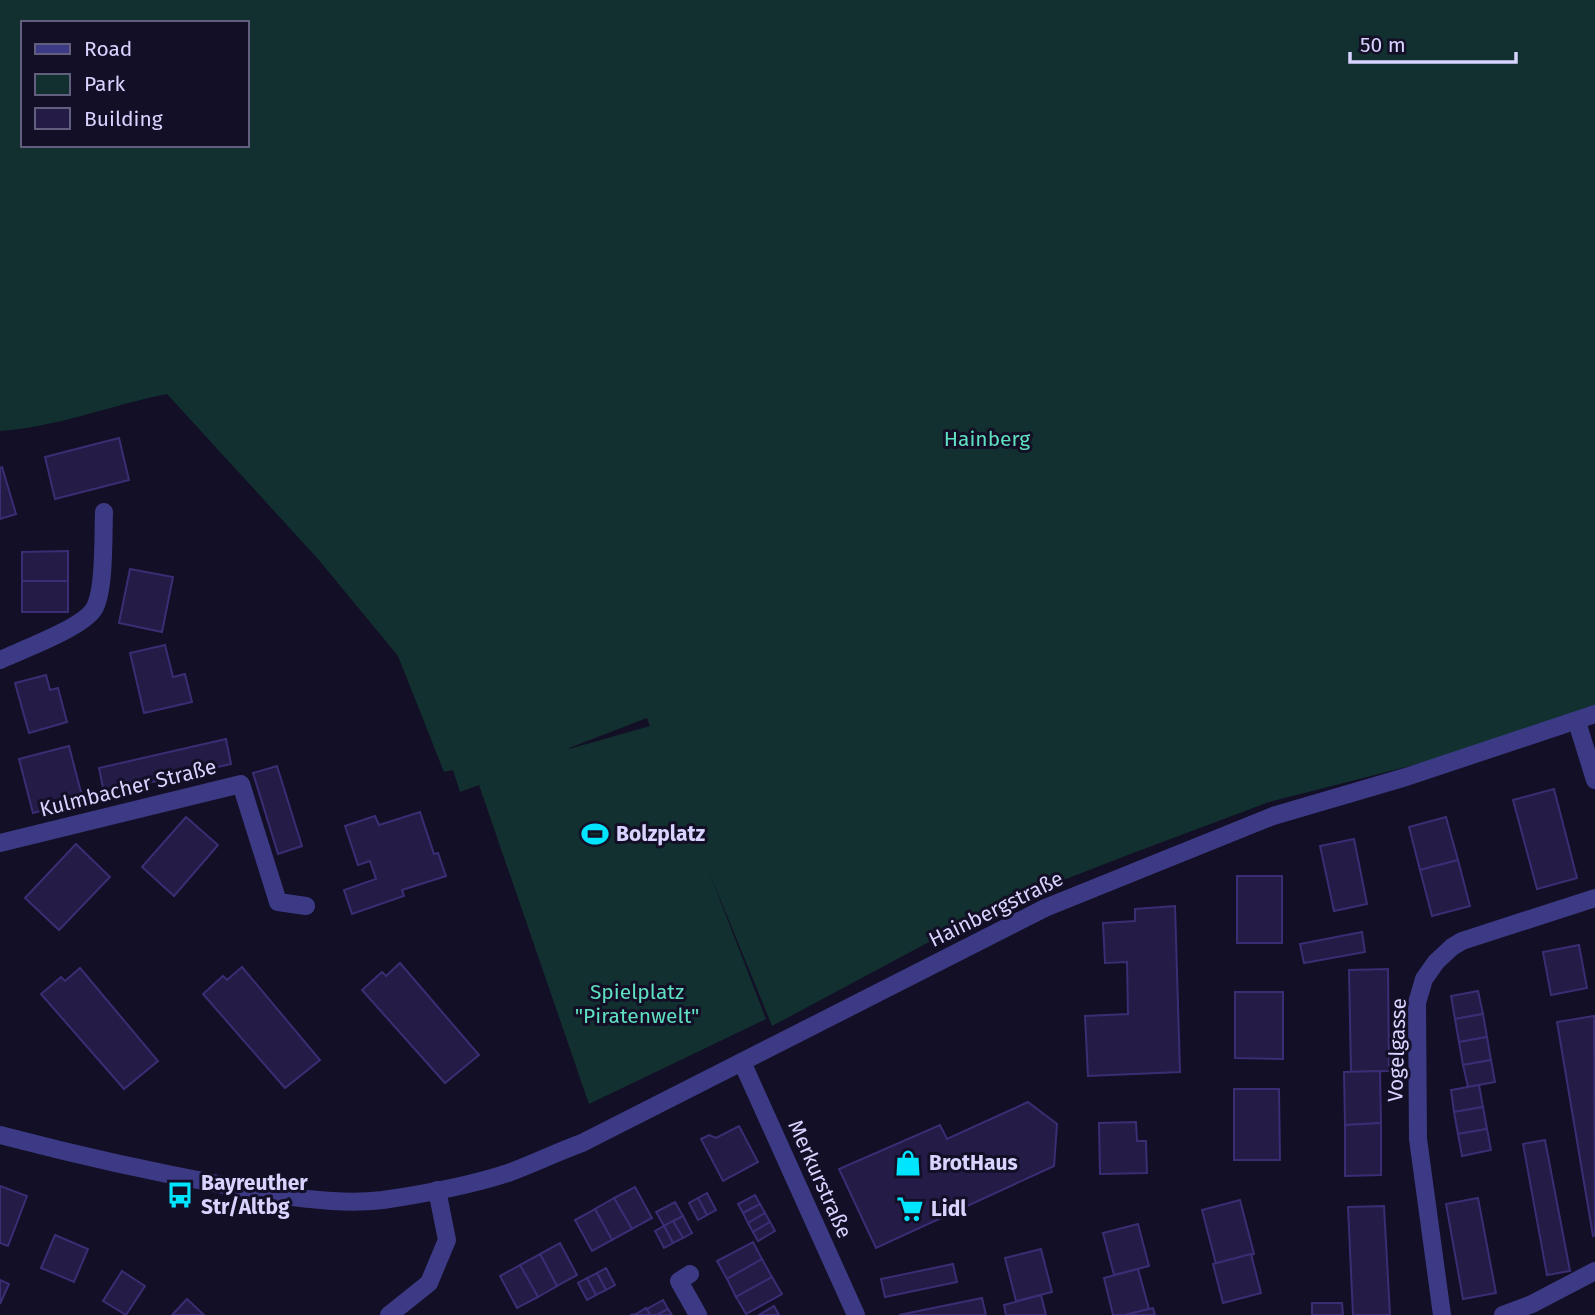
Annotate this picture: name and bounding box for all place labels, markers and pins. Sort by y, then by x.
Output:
sports icon: Bolzplatz [580,819,610,849]
place label: Bolzplatz [616,821,706,847]
shop icon: BrotHaus [893,1148,923,1178]
place label: BrotHaus [929,1150,1018,1176]
place label: Bayreuther Str/Altbg [201,1170,308,1220]
bus stop icon: Bayreuther Str/Altbg [165,1180,195,1210]
supermarket icon: Lidl [895,1194,925,1224]
place label: Lidl [931,1196,967,1222]

